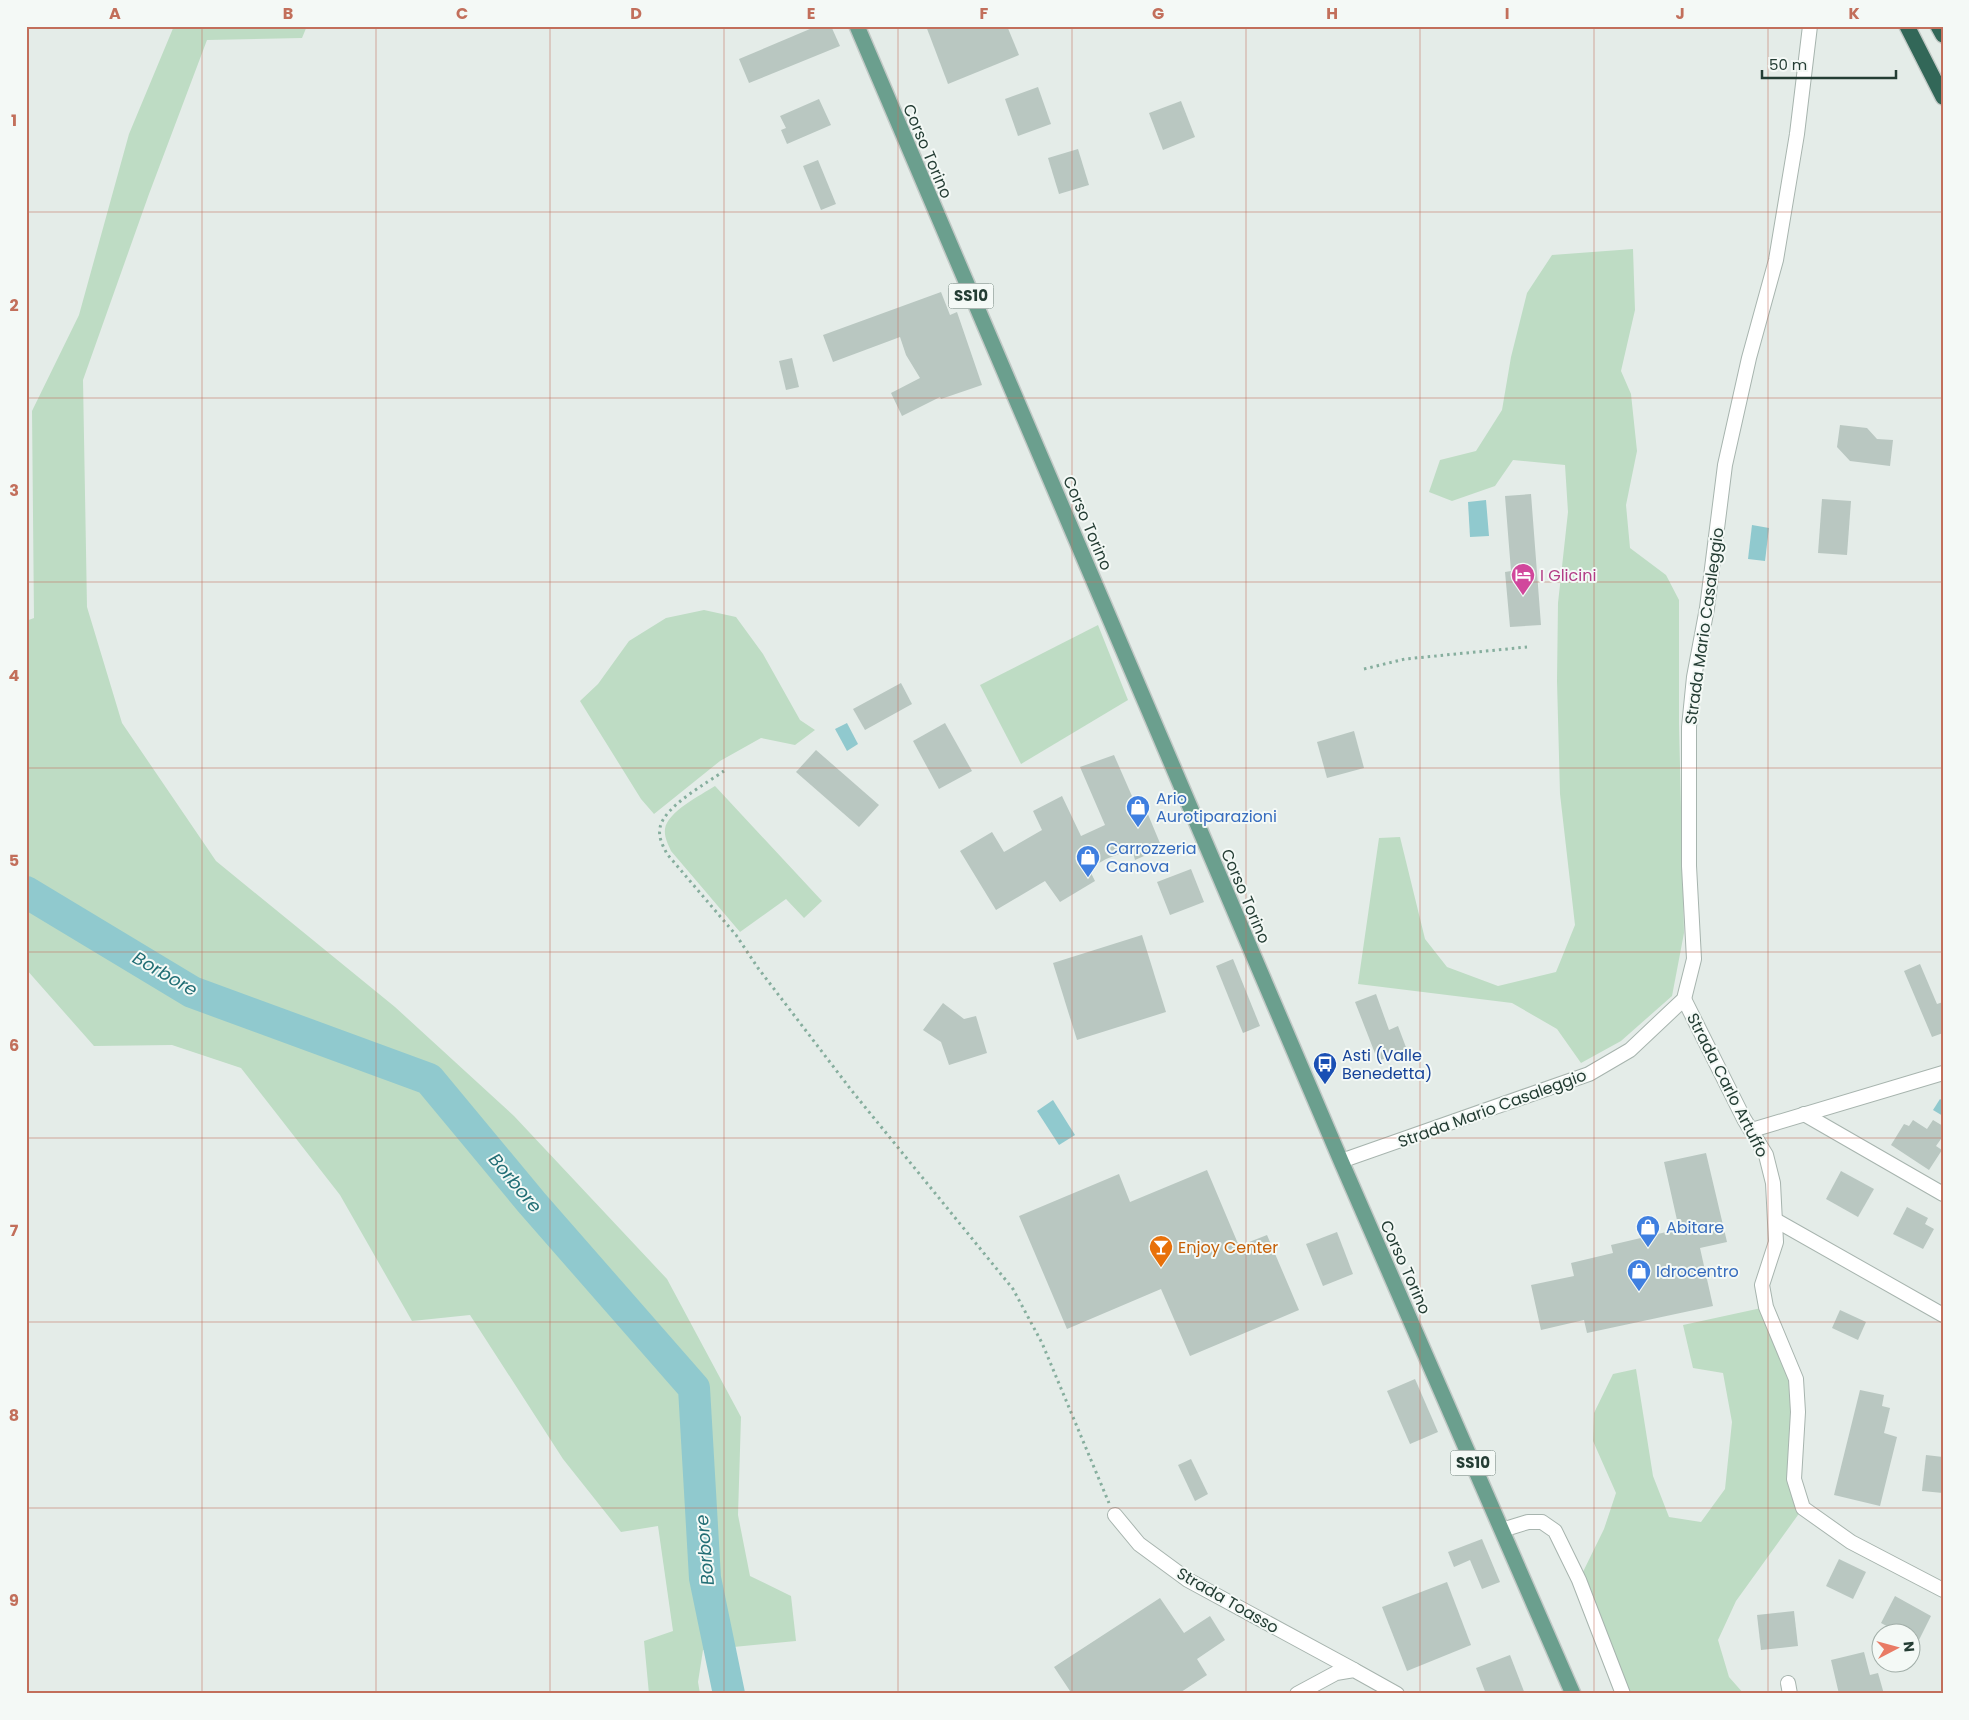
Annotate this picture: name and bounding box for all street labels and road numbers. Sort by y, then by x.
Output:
street label: Corso Torino [897,100,958,202]
road number: SS10 [948,284,994,308]
street label: Corso Torino [1057,472,1118,574]
street label: Strada Mario Casaleggio [1679,526,1730,726]
street label: Corso Torino [1215,845,1276,947]
street label: Strada Carlo Artuffo [1681,1009,1774,1161]
street label: Strada Mario Casaleggio [1395,1064,1590,1153]
street label: Corso Torino [1375,1217,1437,1318]
road number: SS10 [1450,1450,1496,1476]
street label: Strada Toasso [1172,1562,1283,1639]

